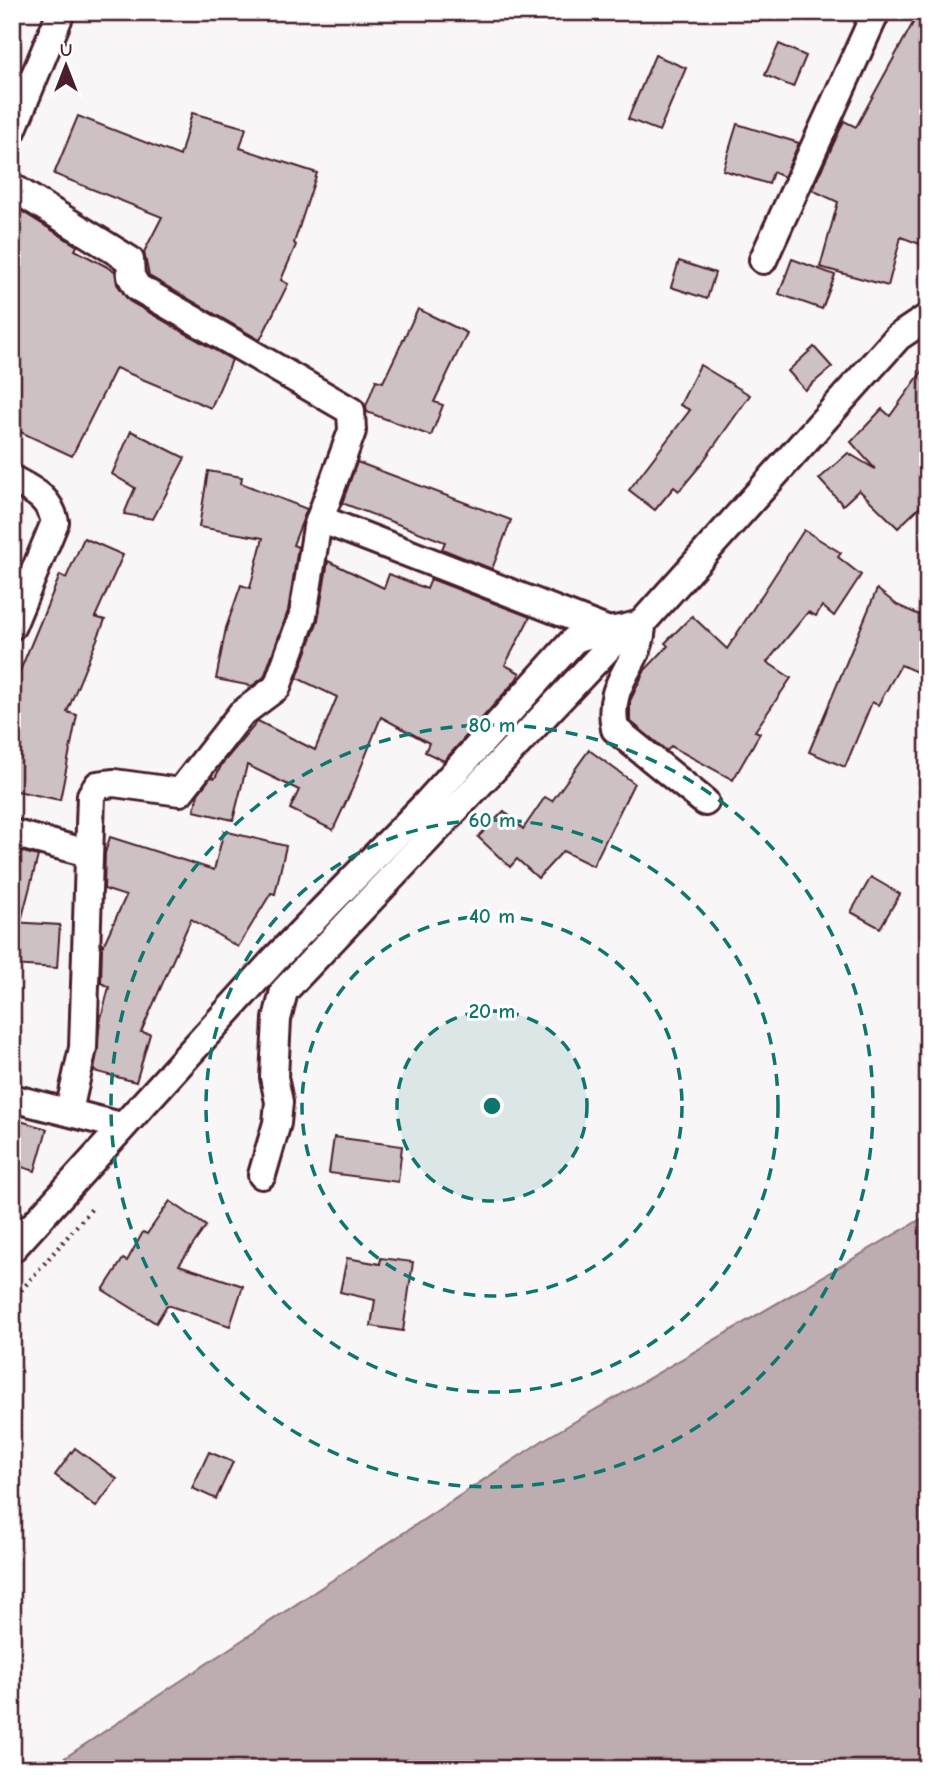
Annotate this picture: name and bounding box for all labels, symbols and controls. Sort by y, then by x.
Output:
north arrow [32,32,102,102]
text: U [60,39,72,61]
text: 80 m [469,713,515,737]
text: 60 m [468,808,516,832]
text: 40 m [469,904,515,928]
text: 20 m [469,999,515,1023]
centre of rings [480,1094,504,1118]

